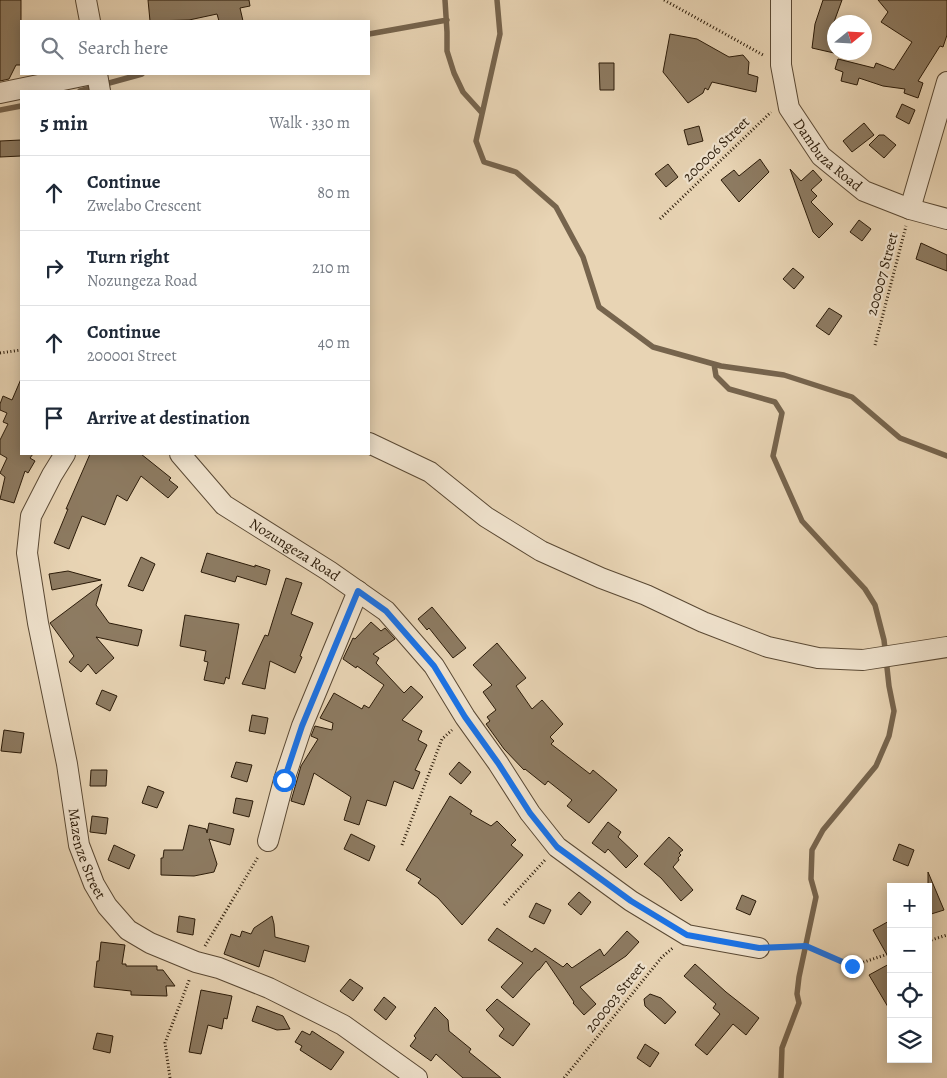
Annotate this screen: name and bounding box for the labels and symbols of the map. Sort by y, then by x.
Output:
north arrow [827,15,872,60]
street label: 200006 Street [678,112,754,186]
street label: Dambuza Road [789,114,867,196]
street label: 200007 Street [861,230,903,318]
street label: Nozungeza Road [246,513,345,586]
route start [273,769,296,792]
street label: Mazenze Street [64,807,111,903]
route end [841,955,864,978]
street label: 200003 Street [580,958,650,1036]

